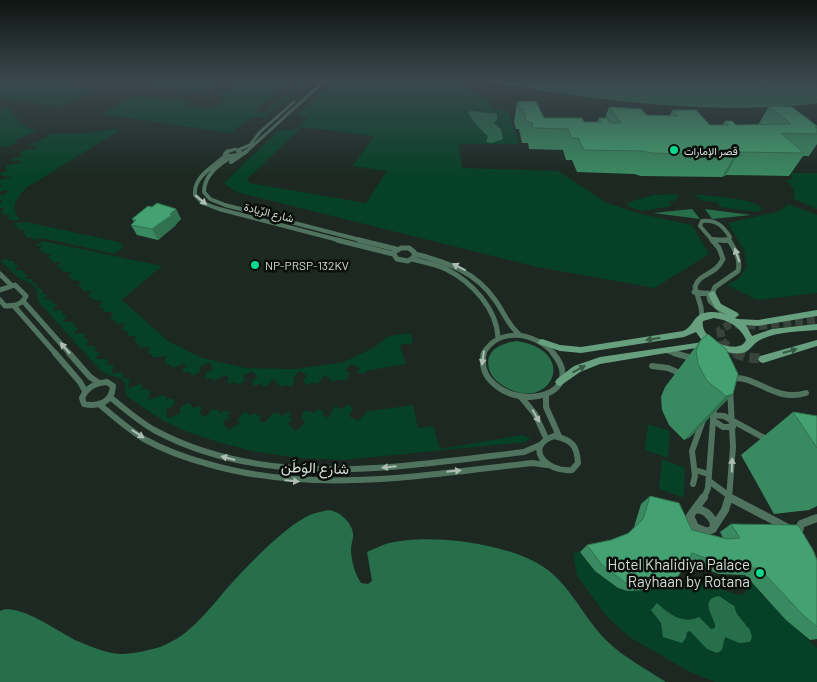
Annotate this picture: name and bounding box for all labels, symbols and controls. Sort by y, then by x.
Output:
marker: قصر الإمارات [668,144,680,156]
place label: قصر الإمارات [684,144,738,158]
one-way arrow [195,194,208,205]
street label: شارع الرِّيادة [242,200,296,226]
one-way arrow [733,247,741,262]
place label: NP-PRSP-132KV [265,258,349,272]
marker: NP-PRSP-132KV [249,259,261,271]
one-way arrow [452,263,466,271]
one-way arrow [645,335,661,343]
one-way arrow [59,343,71,355]
one-way arrow [783,347,798,355]
one-way arrow [479,351,487,367]
one-way arrow [572,364,586,373]
one-way arrow [532,409,540,423]
one-way arrow [131,429,145,439]
one-way arrow [220,454,235,462]
one-way arrow [728,456,736,472]
street label: شارع الوَطَن [280,457,350,480]
one-way arrow [381,463,397,471]
one-way arrow [446,467,462,475]
one-way arrow [284,477,300,485]
place label: Hotel Khalidiya Palace Rayhaan by Rotana [607,555,750,590]
marker: Hotel Khalidiya Palace Rayhaan by Rotana [754,567,766,579]

